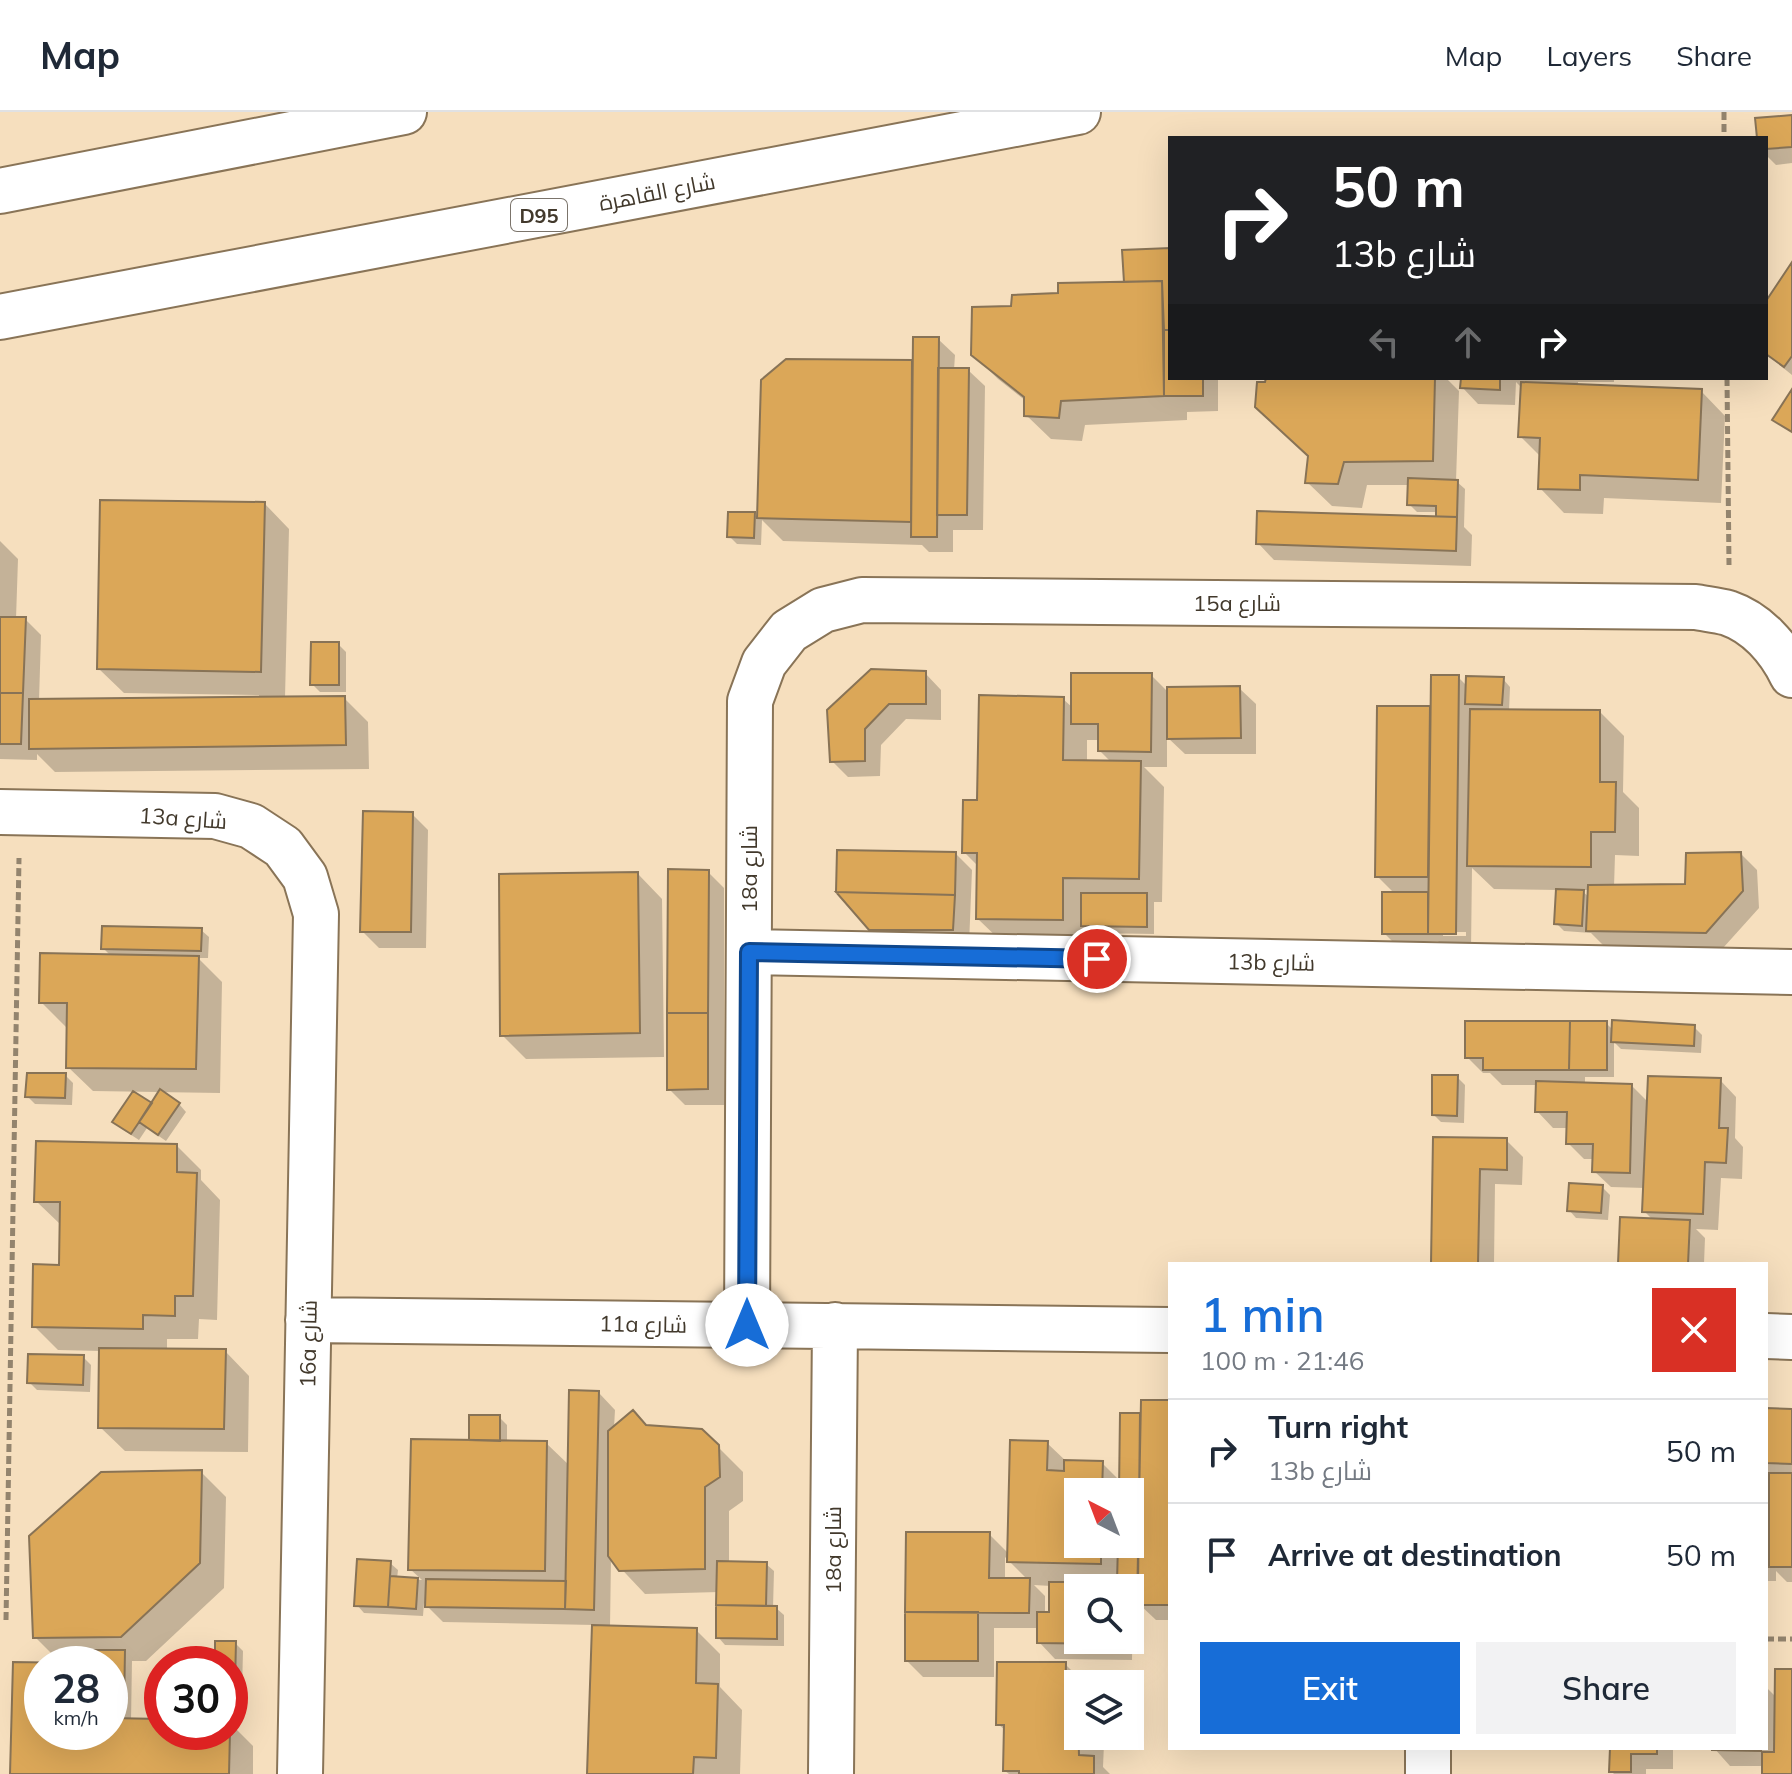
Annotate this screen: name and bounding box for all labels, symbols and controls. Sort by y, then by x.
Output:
text: Map [40,31,120,79]
text: Map [1445,38,1502,73]
text: Layers [1546,38,1632,73]
text: Share [1676,38,1752,73]
text: 50 m [1332,151,1465,221]
street label: شارع القاهرة [596,167,718,218]
icon: right [1200,168,1304,272]
road number: D95 [511,199,567,231]
text: 13b شارع [1332,231,1476,276]
icon: left [1362,320,1406,364]
icon: ahead [1446,320,1490,364]
icon: right [1530,320,1574,364]
street label: 15a شارع [1193,589,1281,618]
street label: 13a شارع [138,801,228,836]
street label: 18a شارع [735,825,764,913]
pin [1063,925,1131,993]
icon: arrive [1075,937,1119,981]
street label: 13b شارع [1227,947,1315,978]
position arrow [705,1283,789,1367]
text: 1 min [1200,1284,1325,1344]
button: close [1652,1288,1736,1372]
street label: 16a شارع [293,1300,324,1388]
street label: 11a شارع [599,1309,687,1340]
text: 100 m · 21:46 [1200,1344,1364,1377]
text: Turn right [1268,1408,1408,1446]
icon: right [1200,1429,1244,1473]
text: 50 m [1666,1432,1736,1470]
text: 13b شارع [1268,1454,1372,1487]
north arrow [1064,1478,1144,1558]
map controls [1064,1478,1144,1750]
street label: 18a شارع [819,1506,848,1594]
icon: arrive [1200,1533,1244,1577]
text: Arrive at destination [1268,1536,1562,1574]
text: 50 m [1666,1536,1736,1574]
button: search [1064,1574,1144,1654]
button: Exit [1200,1642,1460,1734]
button: Share [1476,1642,1736,1734]
speed limit sign: 30 [144,1646,248,1750]
text: 28 [52,1663,100,1713]
button: layers [1064,1670,1144,1750]
text: km/h [53,1705,99,1730]

